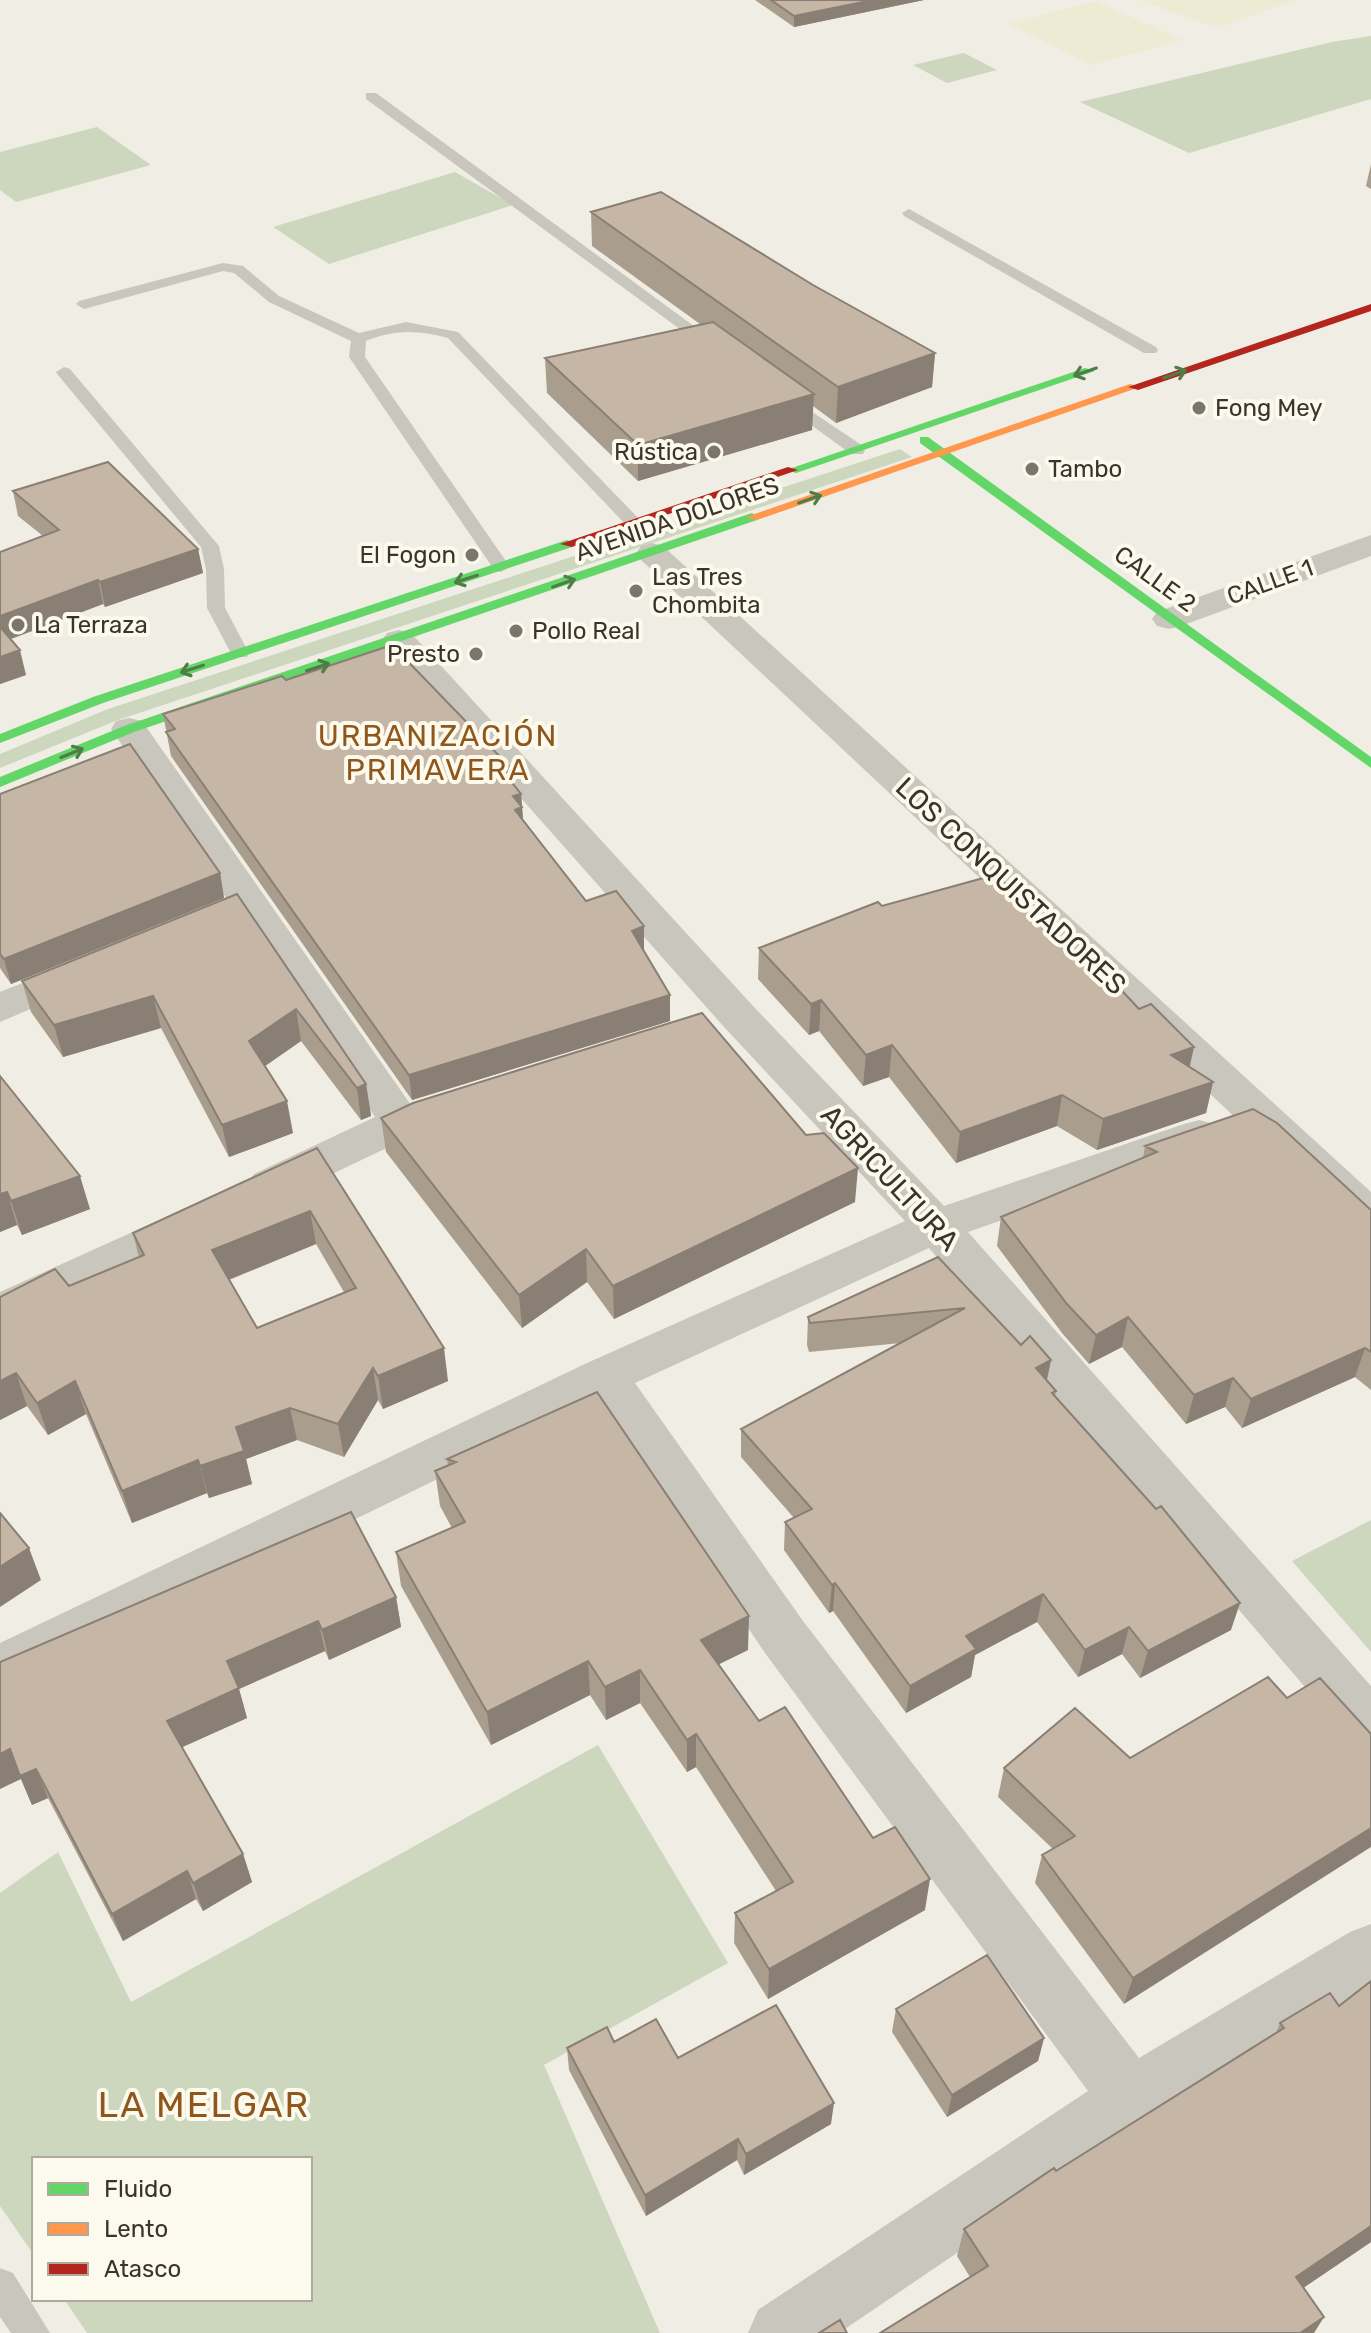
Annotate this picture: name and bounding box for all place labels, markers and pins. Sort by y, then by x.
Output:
place label: Fong Mey [1215,394,1323,422]
marker: Fong Mey [1190,399,1208,417]
place label: Rústica [614,438,698,466]
marker: Rústica [705,443,723,461]
place label: Tambo [1048,455,1122,483]
marker: Tambo [1023,460,1041,478]
place label: El Fogon [360,541,456,569]
marker: El Fogon [463,546,481,564]
place label: Las Tres Chombita [652,563,760,619]
marker: Las Tres Chombita [627,582,645,600]
place label: La Terraza [34,611,148,639]
marker: La Terraza [9,616,27,634]
place label: Pollo Real [532,617,640,645]
marker: Pollo Real [507,622,525,640]
place label: Presto [387,640,460,668]
marker: Presto [467,645,485,663]

